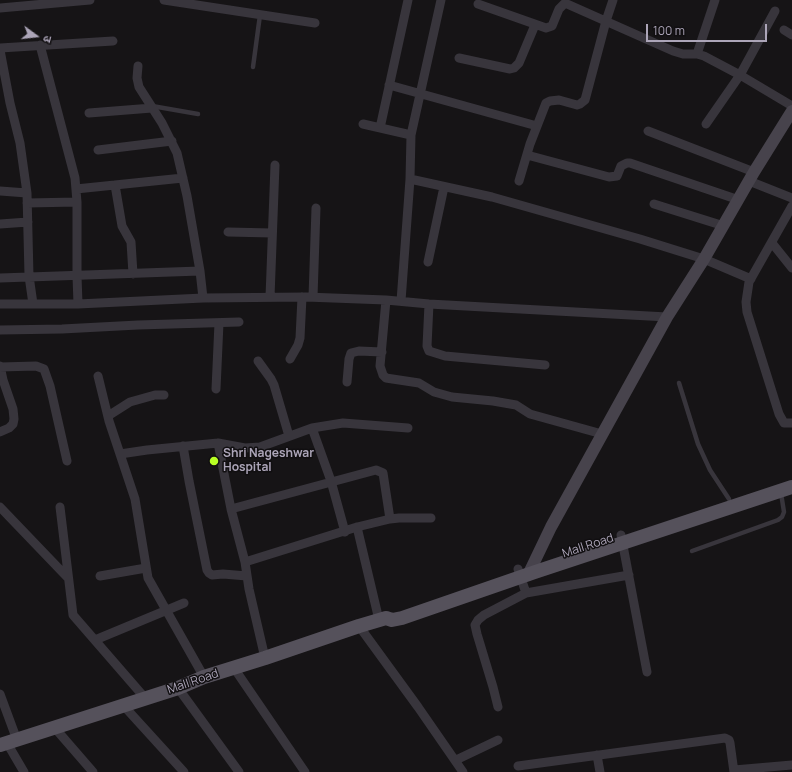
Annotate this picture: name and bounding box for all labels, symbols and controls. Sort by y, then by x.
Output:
north arrow [16,16,56,56]
scale bar [648,16,769,42]
text: 100 m [653,22,685,39]
text: उ [40,34,56,44]
place label: Shri Nageshwar Hospital [223,447,314,475]
marker: Shri Nageshwar Hospital [208,455,220,467]
street label: Mall Road [560,531,616,561]
street label: Mall Road [166,667,220,697]

